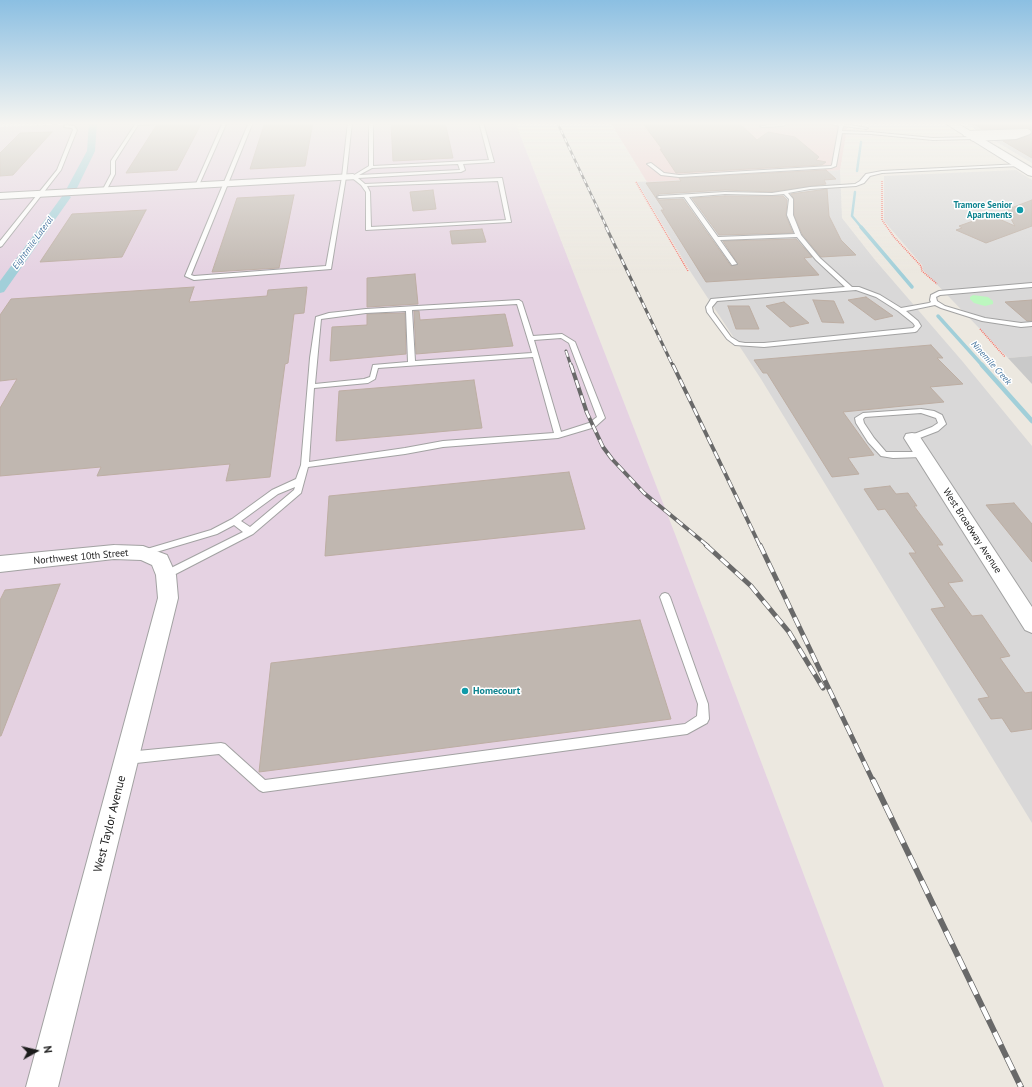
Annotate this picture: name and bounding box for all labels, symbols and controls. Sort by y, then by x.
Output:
place label: Tramore Senior Apartments [953,200,1012,221]
marker: Tramore Senior Apartments [1015,205,1025,215]
water label: Eightmile Lateral [10,215,56,271]
water label: Ninemile Creek [969,339,1013,387]
street label: West Broadway Avenue [940,486,1004,576]
street label: Northwest 10th Street [33,547,129,567]
place label: Homecourt [473,685,520,697]
marker: Homecourt [460,686,470,696]
street label: West Taylor Avenue [91,774,129,874]
north arrow [16,1031,56,1071]
text: N [40,1045,55,1054]

